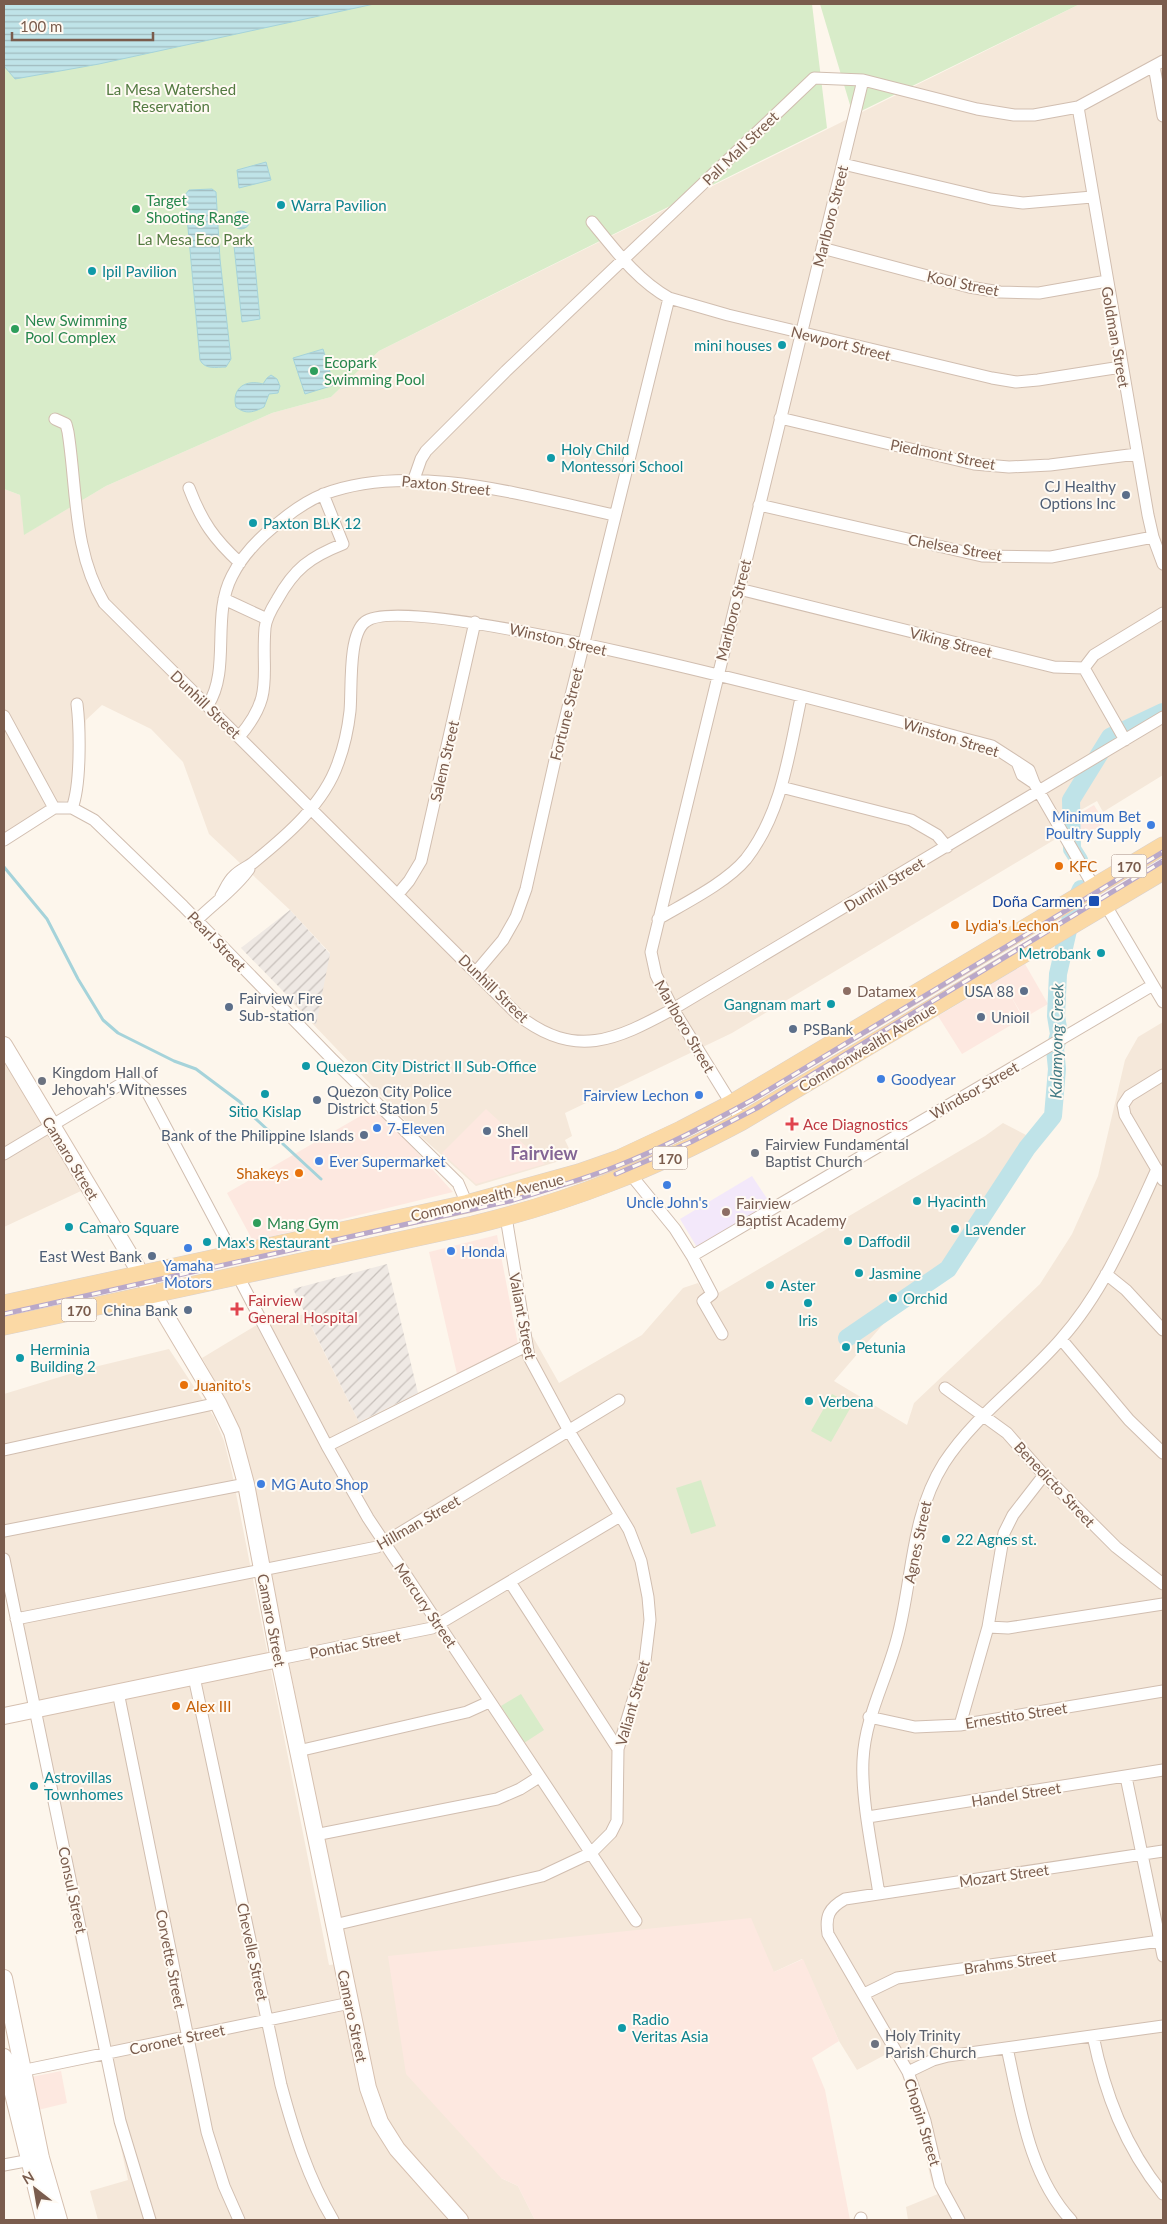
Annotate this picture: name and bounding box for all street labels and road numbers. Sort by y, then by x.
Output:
street label: Pall Mall Street [698,107,782,189]
street label: Marlboro Street [809,163,851,269]
street label: Kool Street [925,267,1001,300]
street label: Goldman Street [1098,285,1134,390]
street label: Newport Street [789,322,893,364]
street label: Piedmont Street [889,435,998,473]
street label: Paxton Street [401,471,492,499]
street label: Chelsea Street [907,530,1004,564]
street label: Marlboro Street [712,557,754,663]
street label: Winston Street [508,619,609,659]
street label: Viking Street [908,623,995,661]
street label: Fortune Street [546,665,586,762]
street label: Dunhill Street [167,666,245,742]
street label: Winston Street [901,714,1002,760]
street label: Salem Street [426,718,462,803]
street label: Dunhill Street [841,853,928,915]
road number: 170 [1112,854,1146,878]
street label: Pearl Street [184,907,250,975]
street label: Dunhill Street [455,950,533,1026]
street label: Marlboro Street [651,976,719,1076]
street label: Commonwealth Avenue [795,999,939,1095]
street label: Windsor Street [926,1057,1022,1123]
street label: Camaro Street [39,1113,103,1204]
road number: 170 [652,1146,688,1170]
street label: Commonwealth Avenue [409,1169,566,1225]
street label: Valiant Street [506,1271,540,1362]
road number: 170 [62,1298,96,1322]
street label: Benedicto Street [1011,1438,1100,1531]
street label: Hillman Street [373,1491,464,1553]
street label: Agnes Street [899,1498,935,1585]
street label: Mercury Street [391,1559,461,1651]
street label: Camaro Street [254,1572,290,1669]
street label: Pontiac Street [308,1626,403,1662]
street label: Valiant Street [611,1658,653,1748]
street label: Ernestito Street [964,1698,1069,1732]
street label: Handel Street [970,1778,1063,1810]
street label: Consul Street [55,1845,91,1936]
street label: Mozart Street [958,1860,1051,1890]
street label: Chevelle Street [234,1901,272,2003]
street label: Corvette Street [153,1908,190,2011]
street label: Brahms Street [963,1947,1058,1977]
street label: Camaro Street [334,1968,372,2065]
street label: Coronet Street [128,2020,227,2058]
street label: Chopin Street [901,2076,945,2169]

